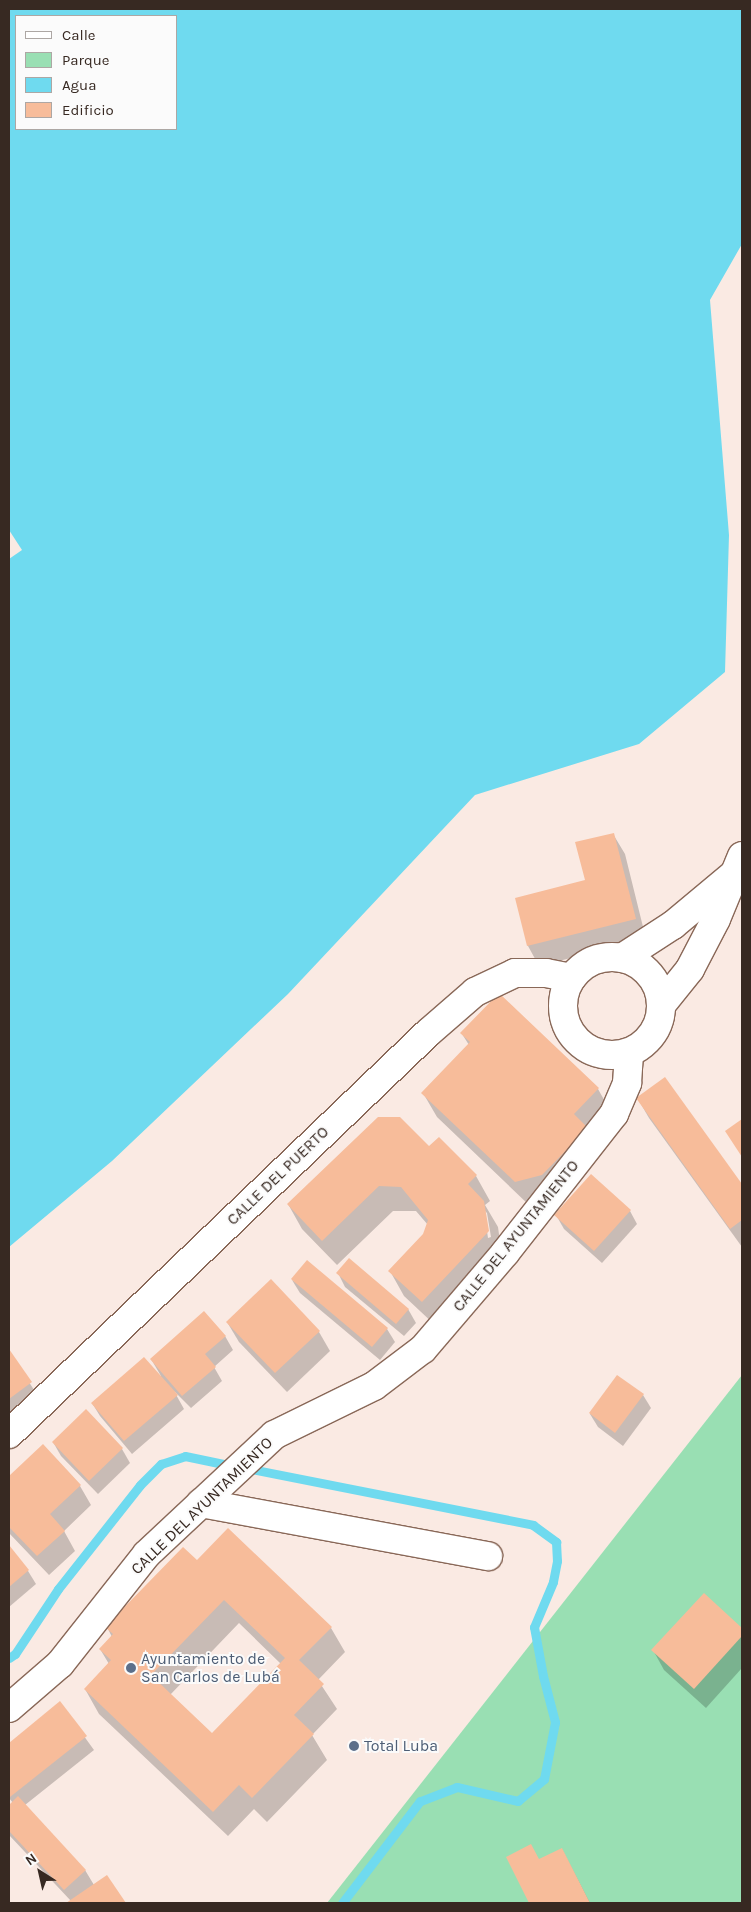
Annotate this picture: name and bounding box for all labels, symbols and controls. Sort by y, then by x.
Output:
legend [15,15,178,130]
text: Calle [62,26,96,44]
text: Parque [62,51,110,69]
text: Agua [62,76,96,94]
text: Edificio [62,101,114,119]
street label: CALLE DEL PUERTO [223,1123,333,1229]
street label: CALLE DEL AYUNTAMIENTO [449,1156,583,1316]
street label: CALLE DEL AYUNTAMIENTO [127,1433,277,1579]
place label: Ayuntamiento de San Carlos de Lubá [141,1649,280,1687]
marker: Ayuntamiento de San Carlos de Lubá [125,1662,137,1674]
place label: Total Luba [364,1736,438,1756]
marker: Total Luba [348,1740,360,1752]
north arrow [15,1847,65,1897]
text: N [22,1849,40,1869]

